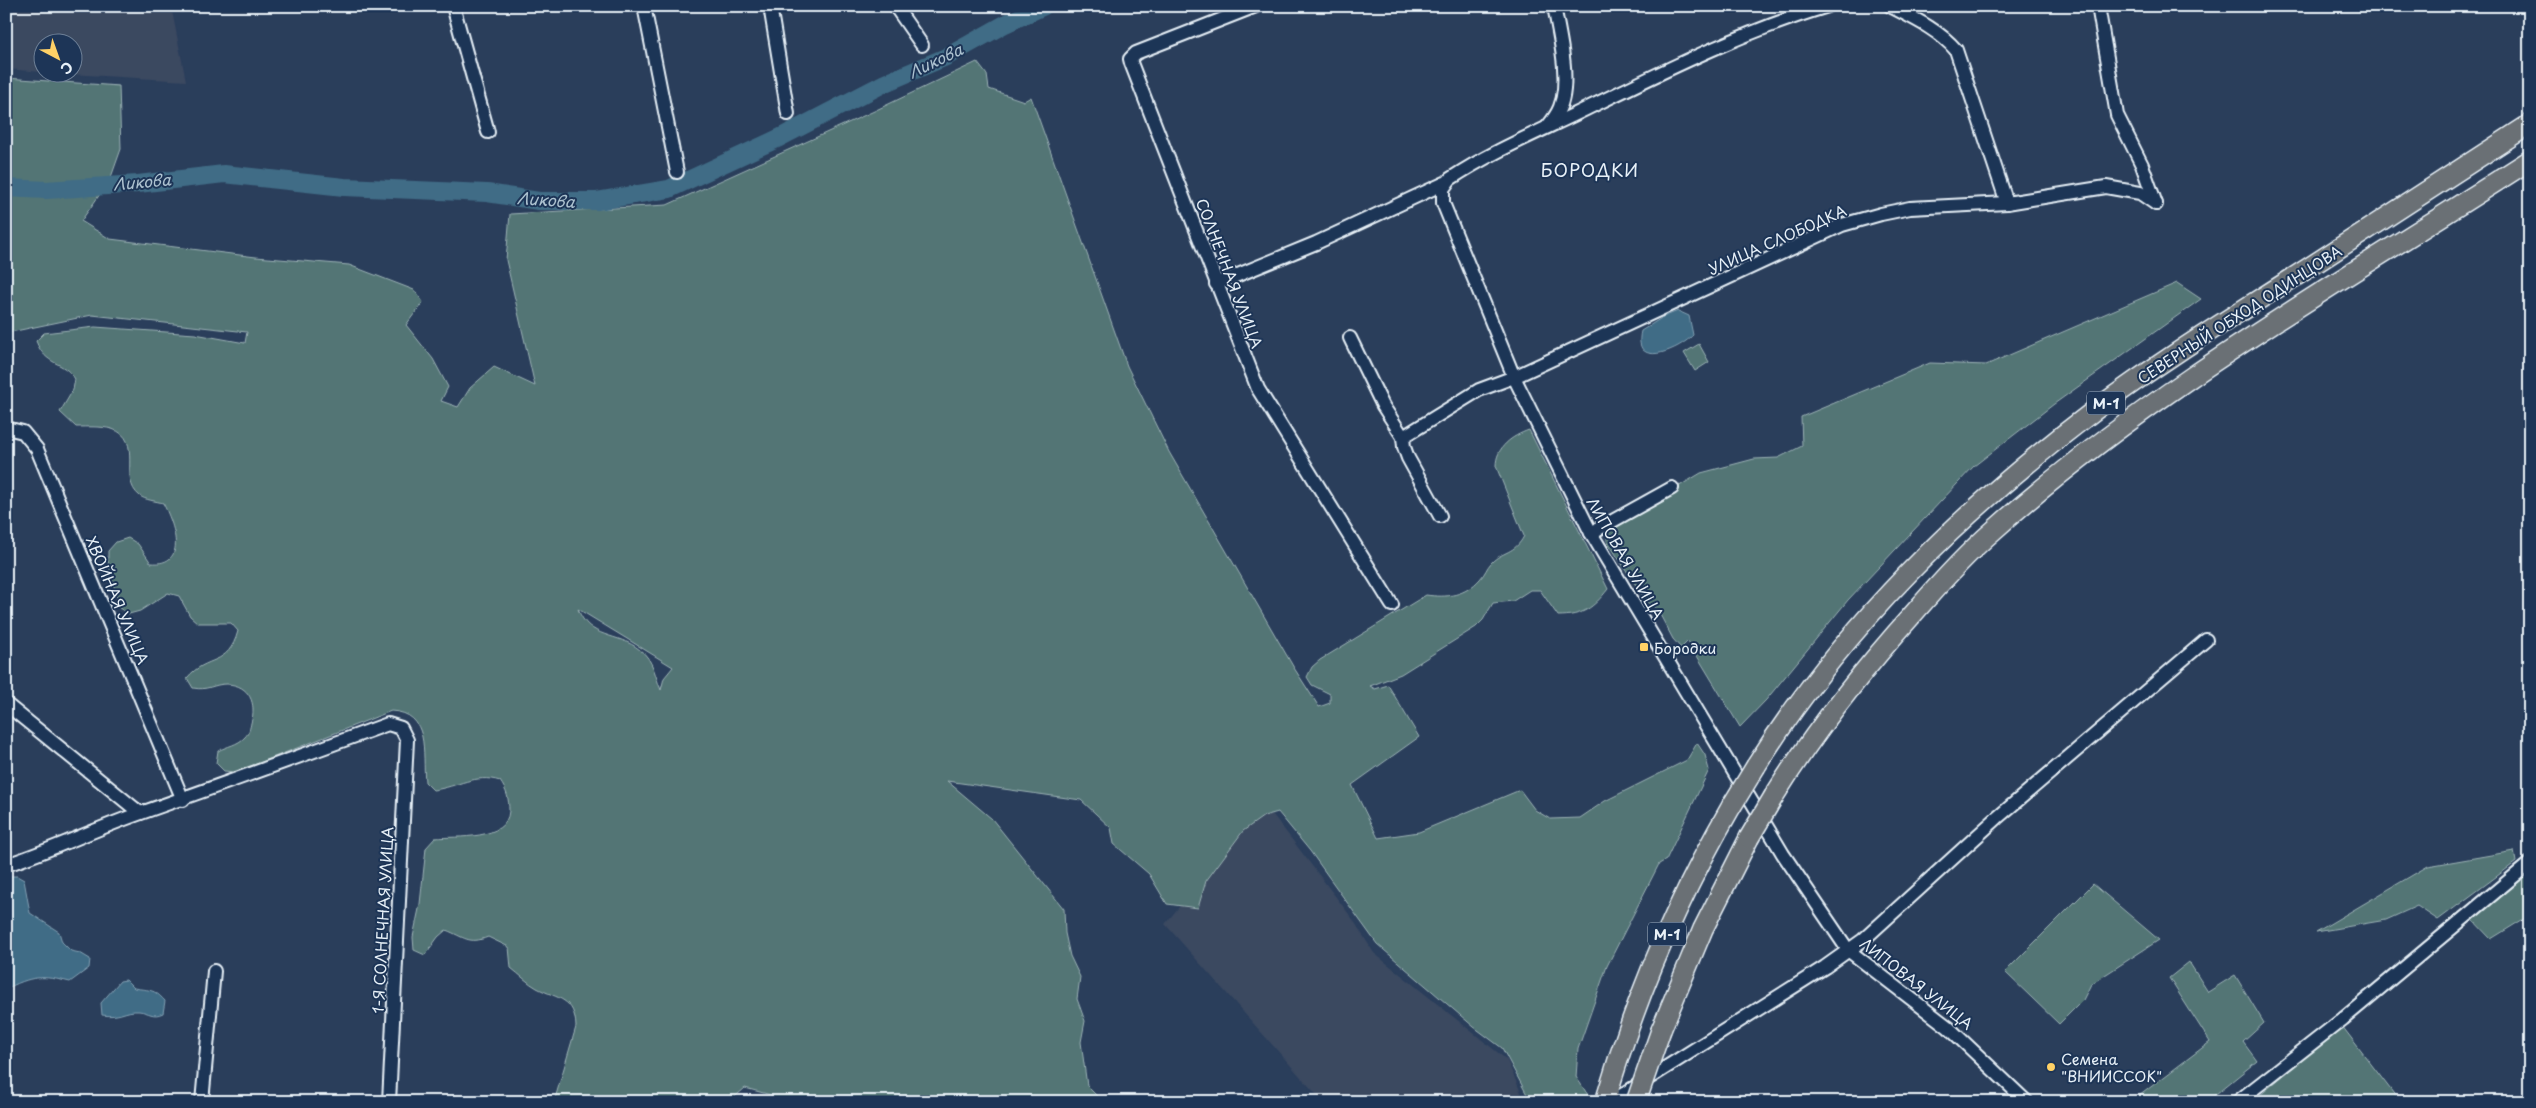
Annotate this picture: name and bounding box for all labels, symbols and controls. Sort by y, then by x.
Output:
north arrow [32,32,82,82]
water label: Ликова [904,36,967,83]
text: С [56,57,78,80]
district label: БОРОДКИ [1541,156,1639,183]
water label: Ликова [112,166,173,195]
water label: Ликова [516,185,577,213]
street label: СОЛНЕЧНАЯ УЛИЦА [1191,195,1269,351]
street label: УЛИЦА СЛОБОДКА [1704,198,1850,280]
street label: СЕВЕРНЫЙ ОБХОД ОДИНЦОВА [2132,239,2346,389]
road number: М-1 [2087,392,2125,414]
street label: ЛИПОВАЯ УЛИЦА [1582,493,1670,623]
street label: ХВОЙНАЯ УЛИЦА [81,532,155,668]
place label: Бородки [1654,636,1716,659]
marker: Бородки [1638,641,1650,653]
street label: 1-Я СОЛНЕЧНАЯ УЛИЦА [366,826,398,1014]
road number: М-1 [1648,922,1686,946]
street label: ЛИПОВАЯ УЛИЦА [1856,931,1978,1035]
place label: Семена "ВНИИССОК" [2061,1047,2162,1087]
marker: Семена "ВНИИССОК" [2045,1061,2057,1073]

